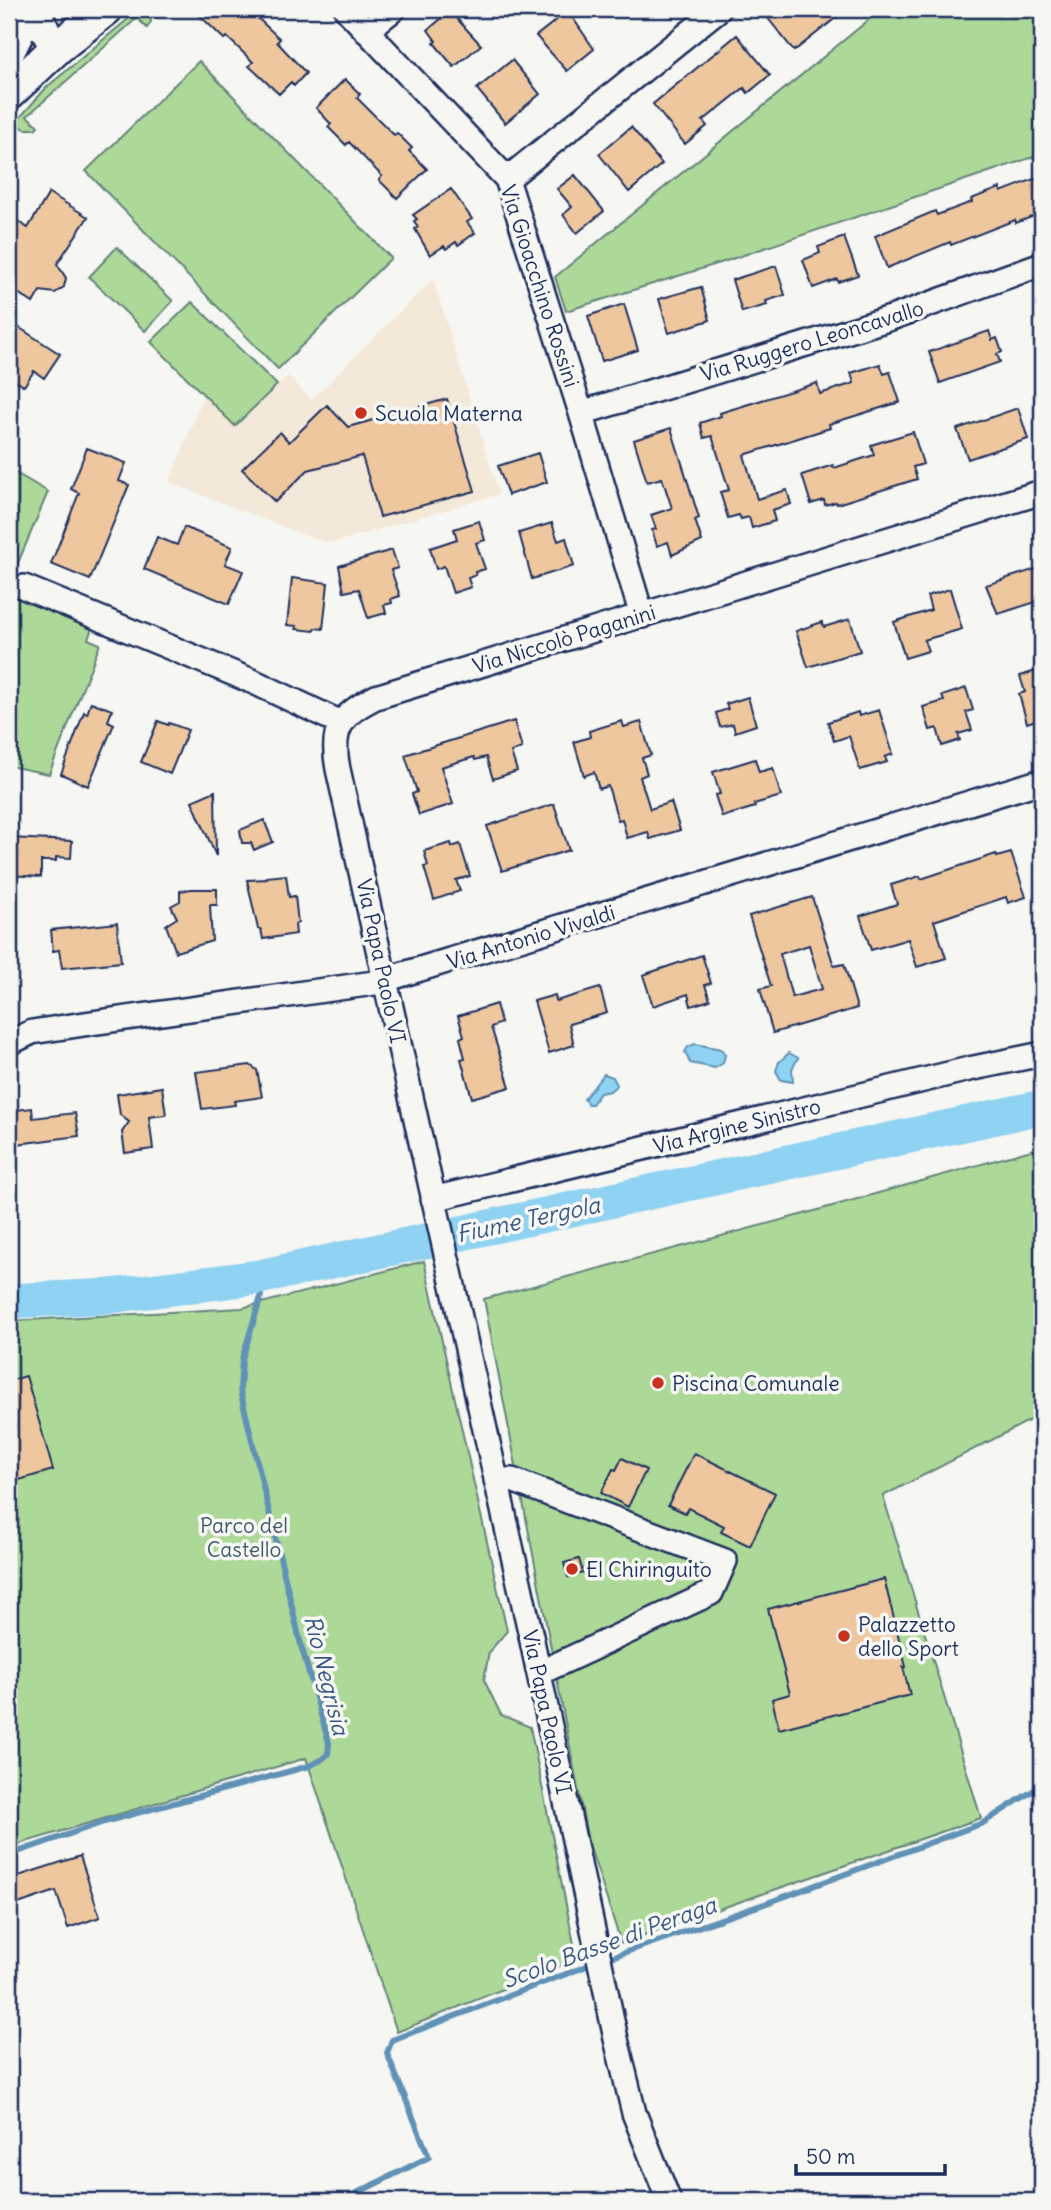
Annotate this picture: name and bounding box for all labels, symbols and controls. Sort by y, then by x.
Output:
street label: Via Gioacchino Rossini [495,181,585,391]
street label: Via Ruggero Leoncavallo [697,294,927,388]
place label: Scuola Materna [375,400,523,427]
marker: Scuola Materna [353,405,369,421]
street label: Via Niccolò Paganini [469,598,659,680]
street label: Via Papa Paolo VI [350,876,412,1046]
street label: Via Antonio Vivaldi [444,899,618,975]
street label: Via Argine Sinistro [650,1092,824,1160]
water label: Fiume Tergola [454,1189,604,1248]
place label: Piscina Comunale [672,1370,840,1397]
marker: Piscina Comunale [650,1375,666,1391]
park label: Parco del Castello [200,1512,288,1563]
place label: El Chiringuito [586,1556,712,1583]
marker: El Chiringuito [564,1561,580,1577]
place label: Palazzetto dello Sport [858,1611,959,1662]
water label: Rio Negrisia [298,1612,356,1740]
street label: Via Papa Paolo VI [516,1627,578,1797]
marker: Palazzetto dello Sport [836,1628,852,1644]
water label: Scolo Basse di Peraga [498,1889,722,1994]
scale bar [796,2133,944,2177]
text: 50 m [806,2143,855,2170]

